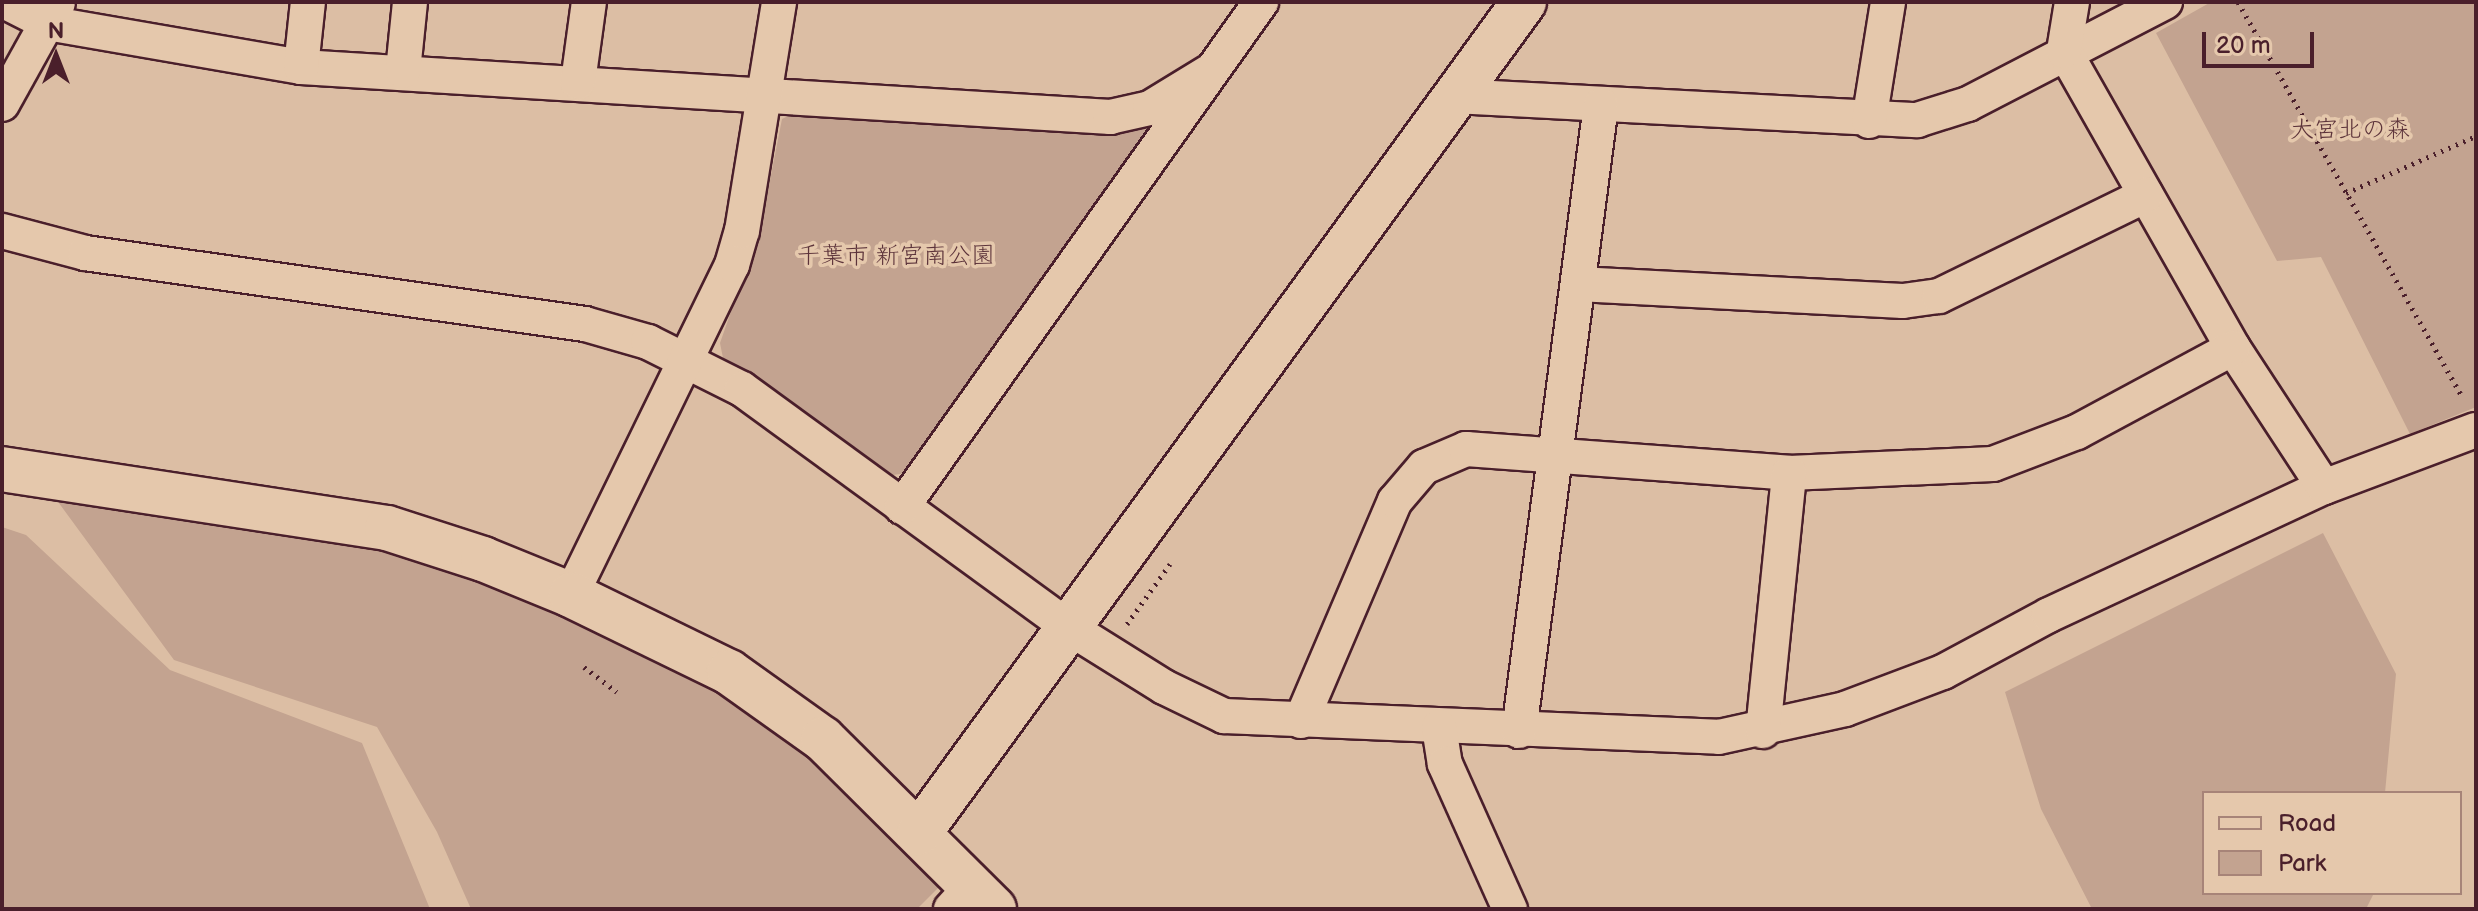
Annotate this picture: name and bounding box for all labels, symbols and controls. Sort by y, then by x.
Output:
north arrow [16,16,96,96]
scale bar [2206,16,2318,66]
text: N [48,18,64,45]
text: 20 m [2216,31,2271,60]
park label: 大宮北の森 [2290,116,2410,144]
park label: 千葉市 新宮南公園 [797,242,995,270]
legend [2202,791,2462,895]
text: Road [2278,809,2336,838]
text: Park [2278,849,2326,878]

